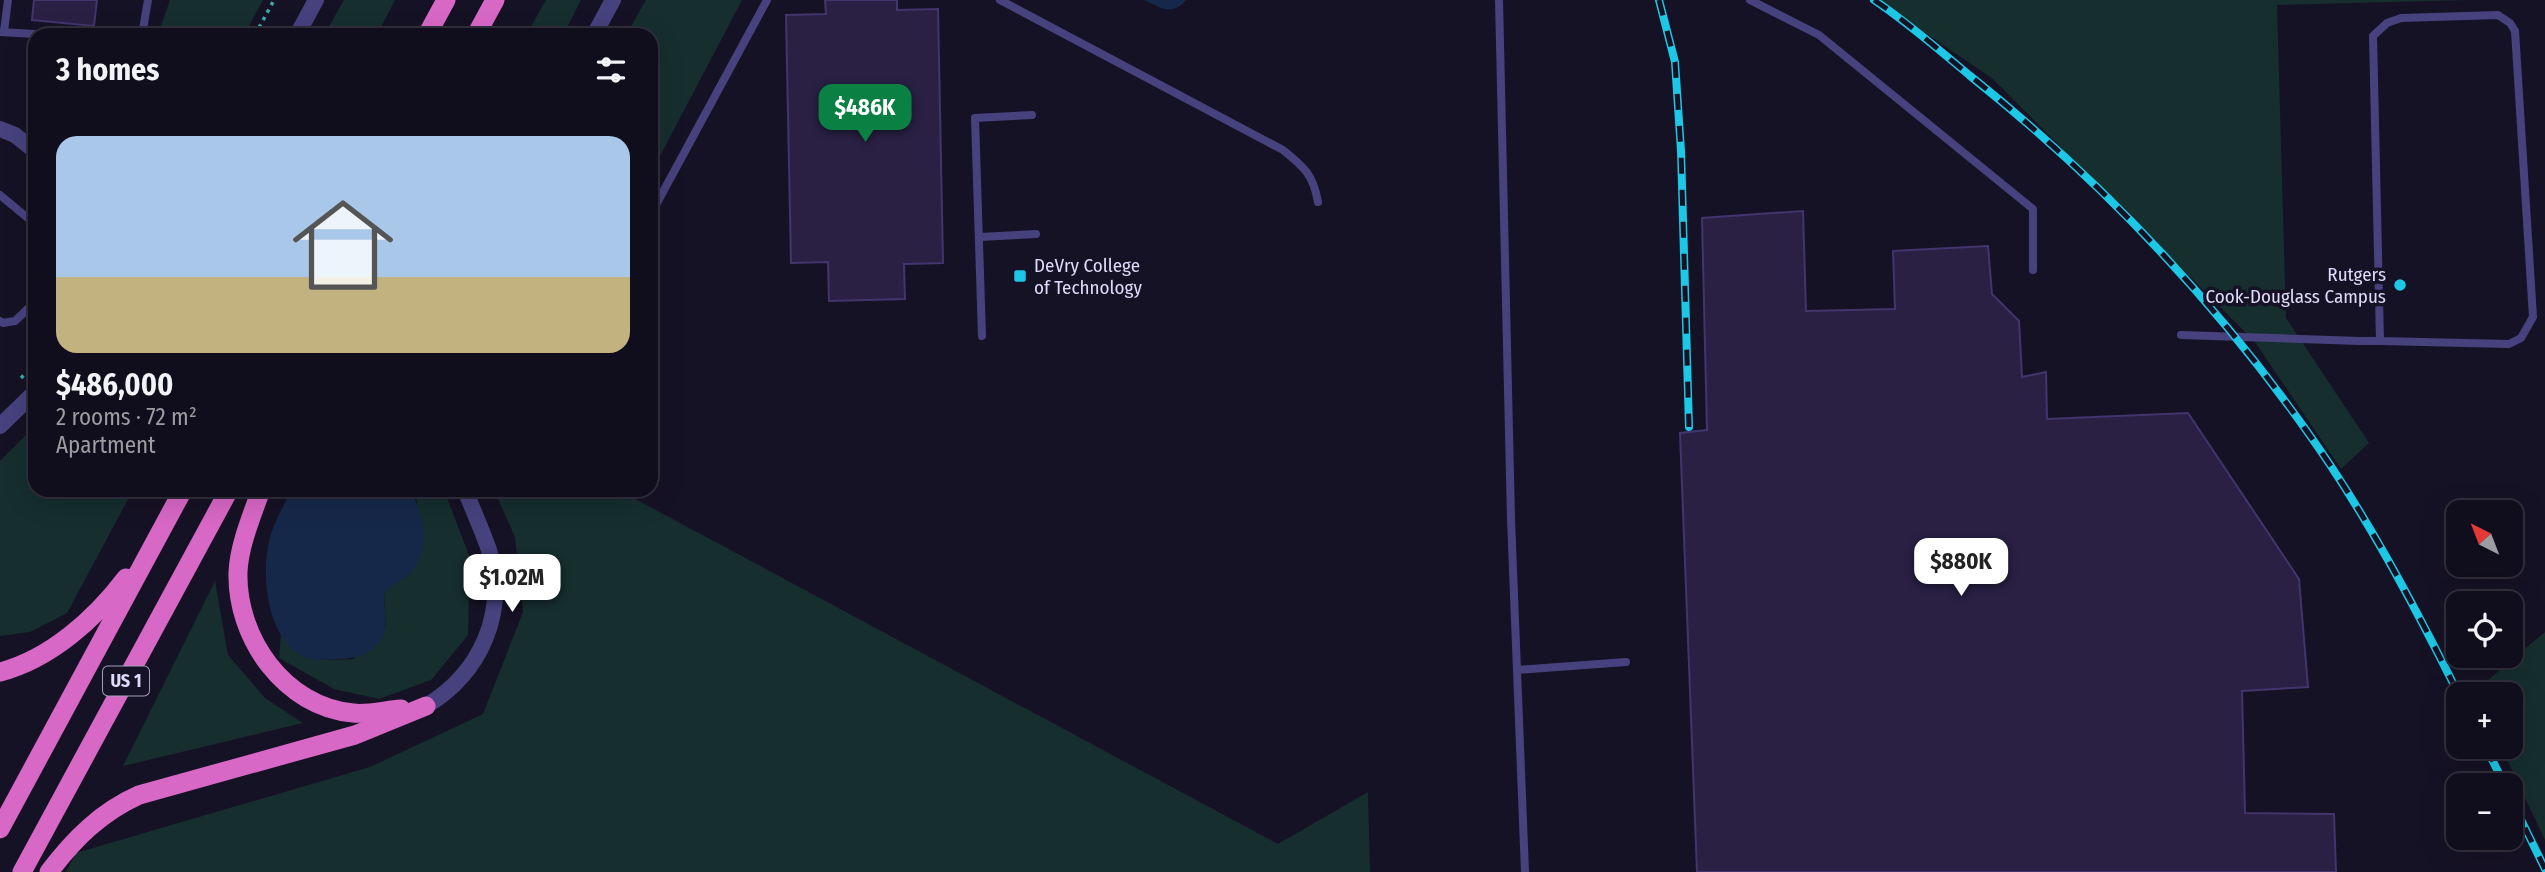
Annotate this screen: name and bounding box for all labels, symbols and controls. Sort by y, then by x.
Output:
icon: filters [592,51,630,89]
text: 3 homes [56,52,159,88]
pin: $486K [816,85,914,144]
text: $486K [835,93,895,121]
icon: home [280,182,406,308]
place label: DeVry College of Technology [1034,254,1142,299]
place label: Rutgers Cook-Douglass Campus [2205,263,2386,308]
marker: DeVry College of Technology [1012,268,1028,284]
marker: Rutgers Cook-Douglass Campus [2392,277,2408,293]
text: $486,000 [56,367,173,403]
text: 2 rooms · 72 m² [56,403,197,431]
text: Apartment [56,431,156,459]
north arrow [2446,500,2524,578]
map controls [2446,500,2523,850]
pin: $880K [1912,538,2010,598]
text: $880K [1930,547,1992,575]
pin: $1.02M [455,554,569,614]
text: $1.02M [480,563,544,591]
button: locate [2446,591,2523,668]
road number: US 1 [103,666,149,696]
button: + [2446,682,2523,759]
button: − [2446,773,2523,850]

